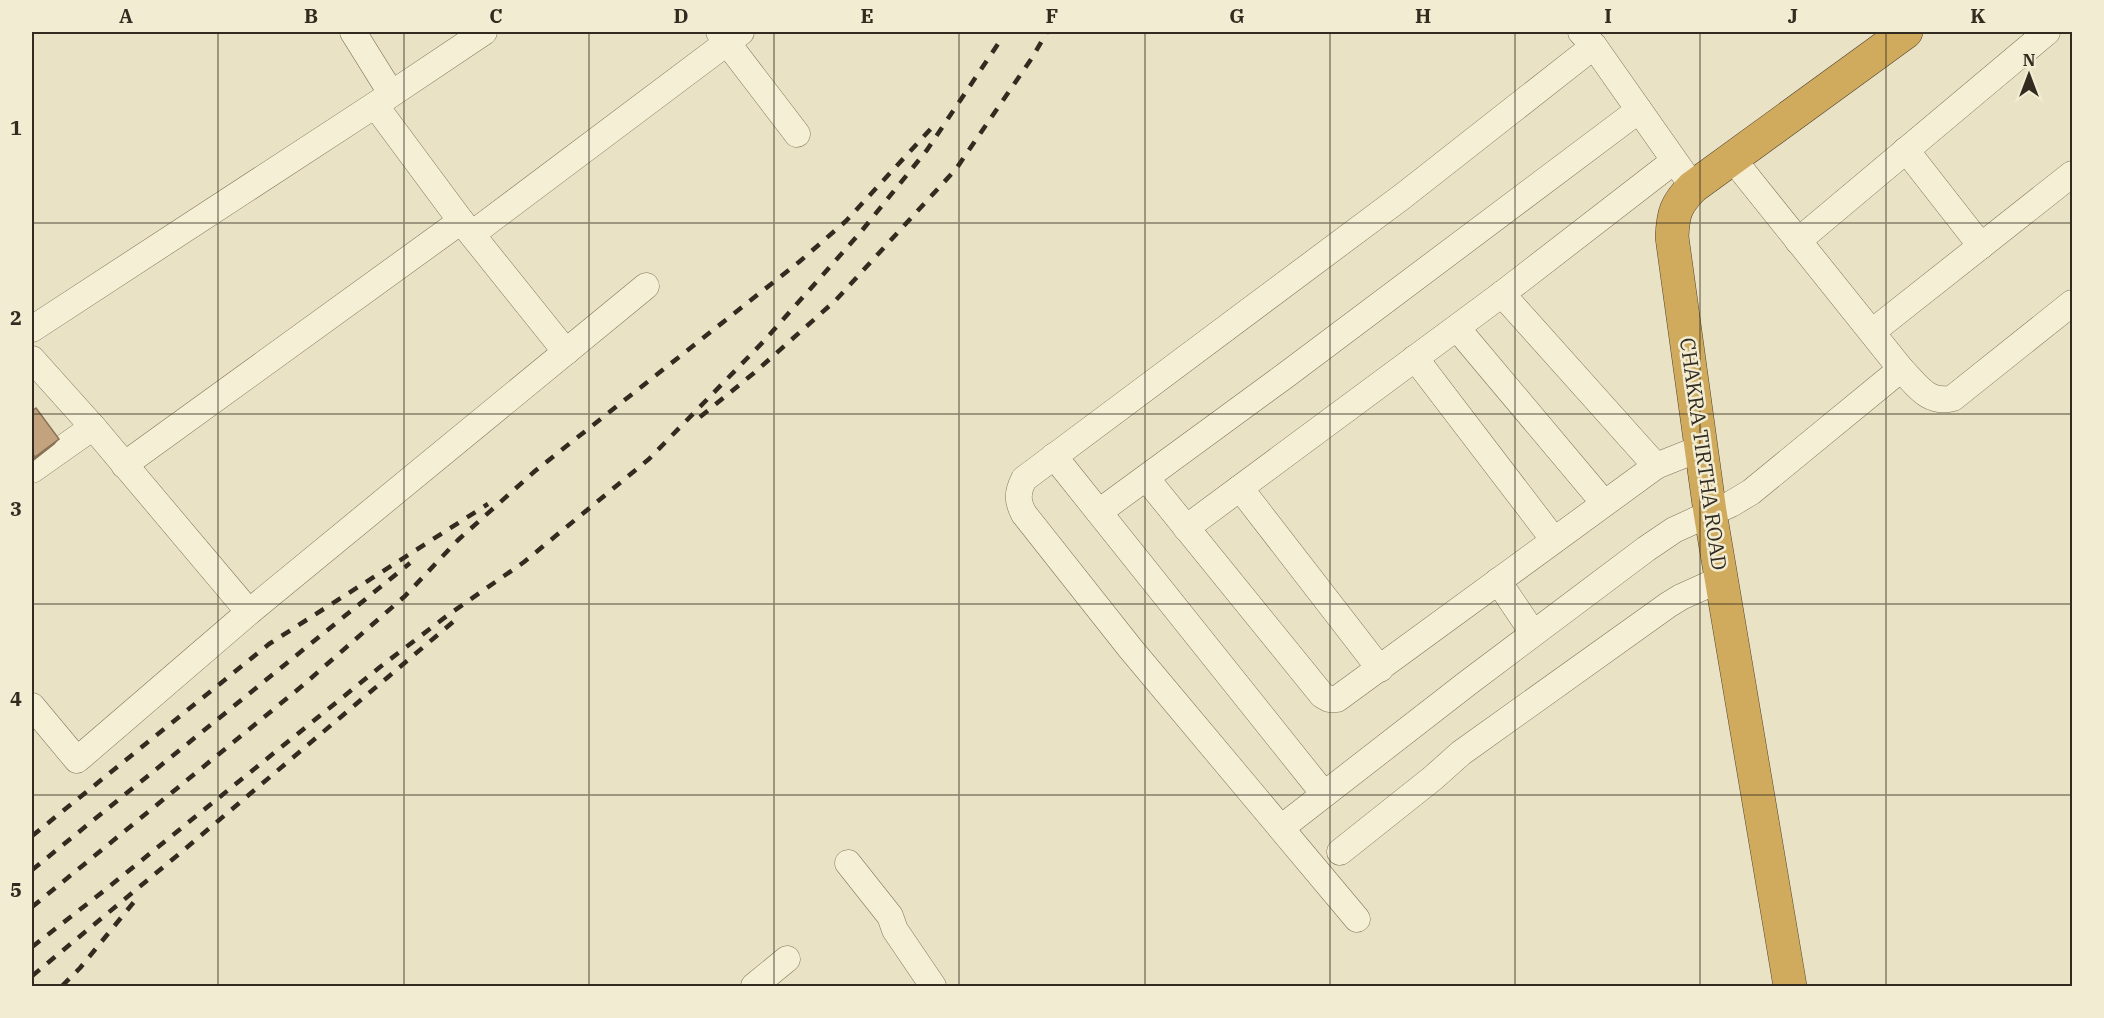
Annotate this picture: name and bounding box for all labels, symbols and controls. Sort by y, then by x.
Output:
text: A [119,2,133,29]
text: B [304,2,318,29]
text: C [489,2,503,29]
text: D [673,2,689,29]
text: E [860,2,874,29]
text: F [1046,2,1058,29]
text: G [1229,2,1245,29]
text: H [1415,2,1431,29]
text: I [1604,2,1612,29]
text: J [1788,2,1798,29]
text: K [1970,2,1986,29]
north arrow [1999,45,2059,105]
text: N [2023,50,2035,70]
text: 1 [10,114,22,141]
text: 2 [10,304,22,331]
street label: CHAKRA TIRTHA ROAD [1674,336,1734,572]
text: 3 [10,495,22,522]
text: 4 [10,685,22,712]
text: 5 [10,876,22,903]

